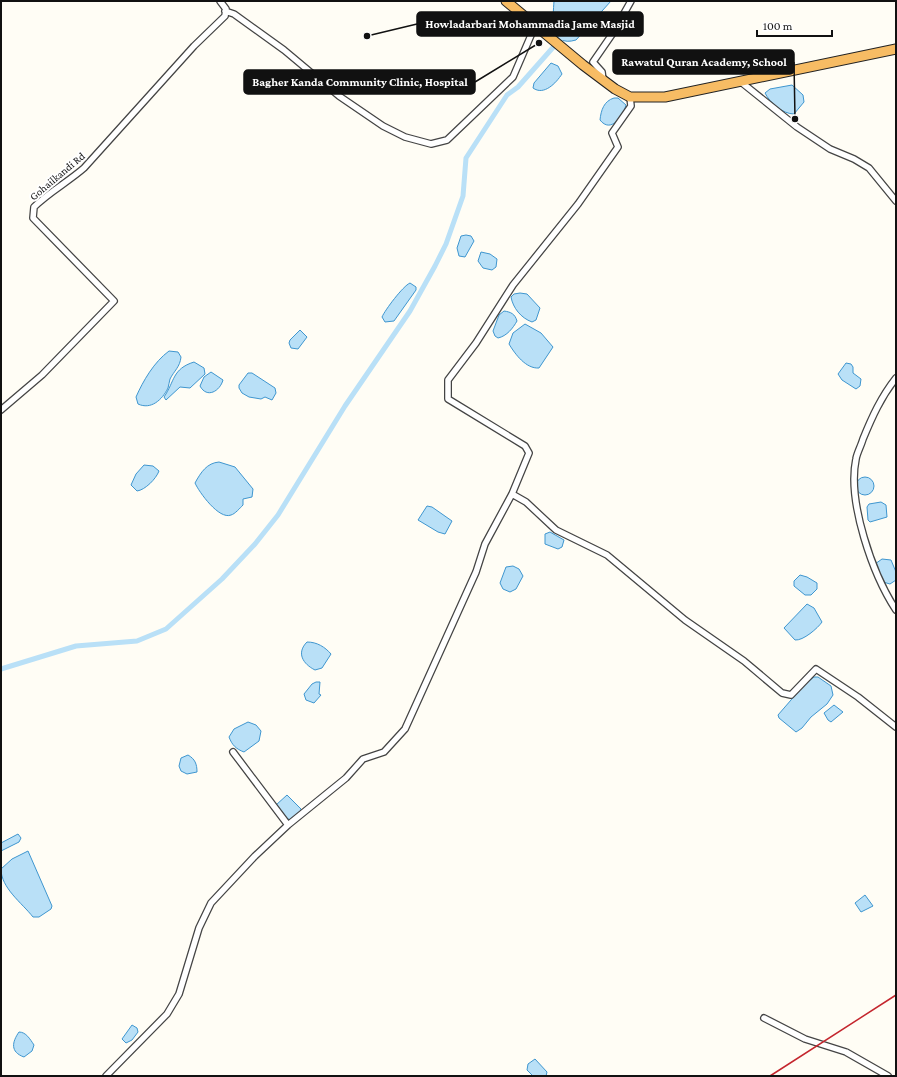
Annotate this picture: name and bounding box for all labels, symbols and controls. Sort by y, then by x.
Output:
callout: Howladarbari Mohammadia Jame Masjid [417,12,643,36]
scale bar [757,12,832,38]
text: Howladarbari Mohammadia Jame Masjid [425,17,635,31]
text: 100 m [763,19,793,33]
callout: Rawatul Quran Academy, School [613,50,794,74]
text: Rawatul Quran Academy, School [621,55,787,69]
callout: Bagher Kanda Community Clinic, Hospital [244,70,475,94]
text: Bagher Kanda Community Clinic, Hospital [252,75,468,89]
street label: Gohailkandi Rd [27,149,87,202]

